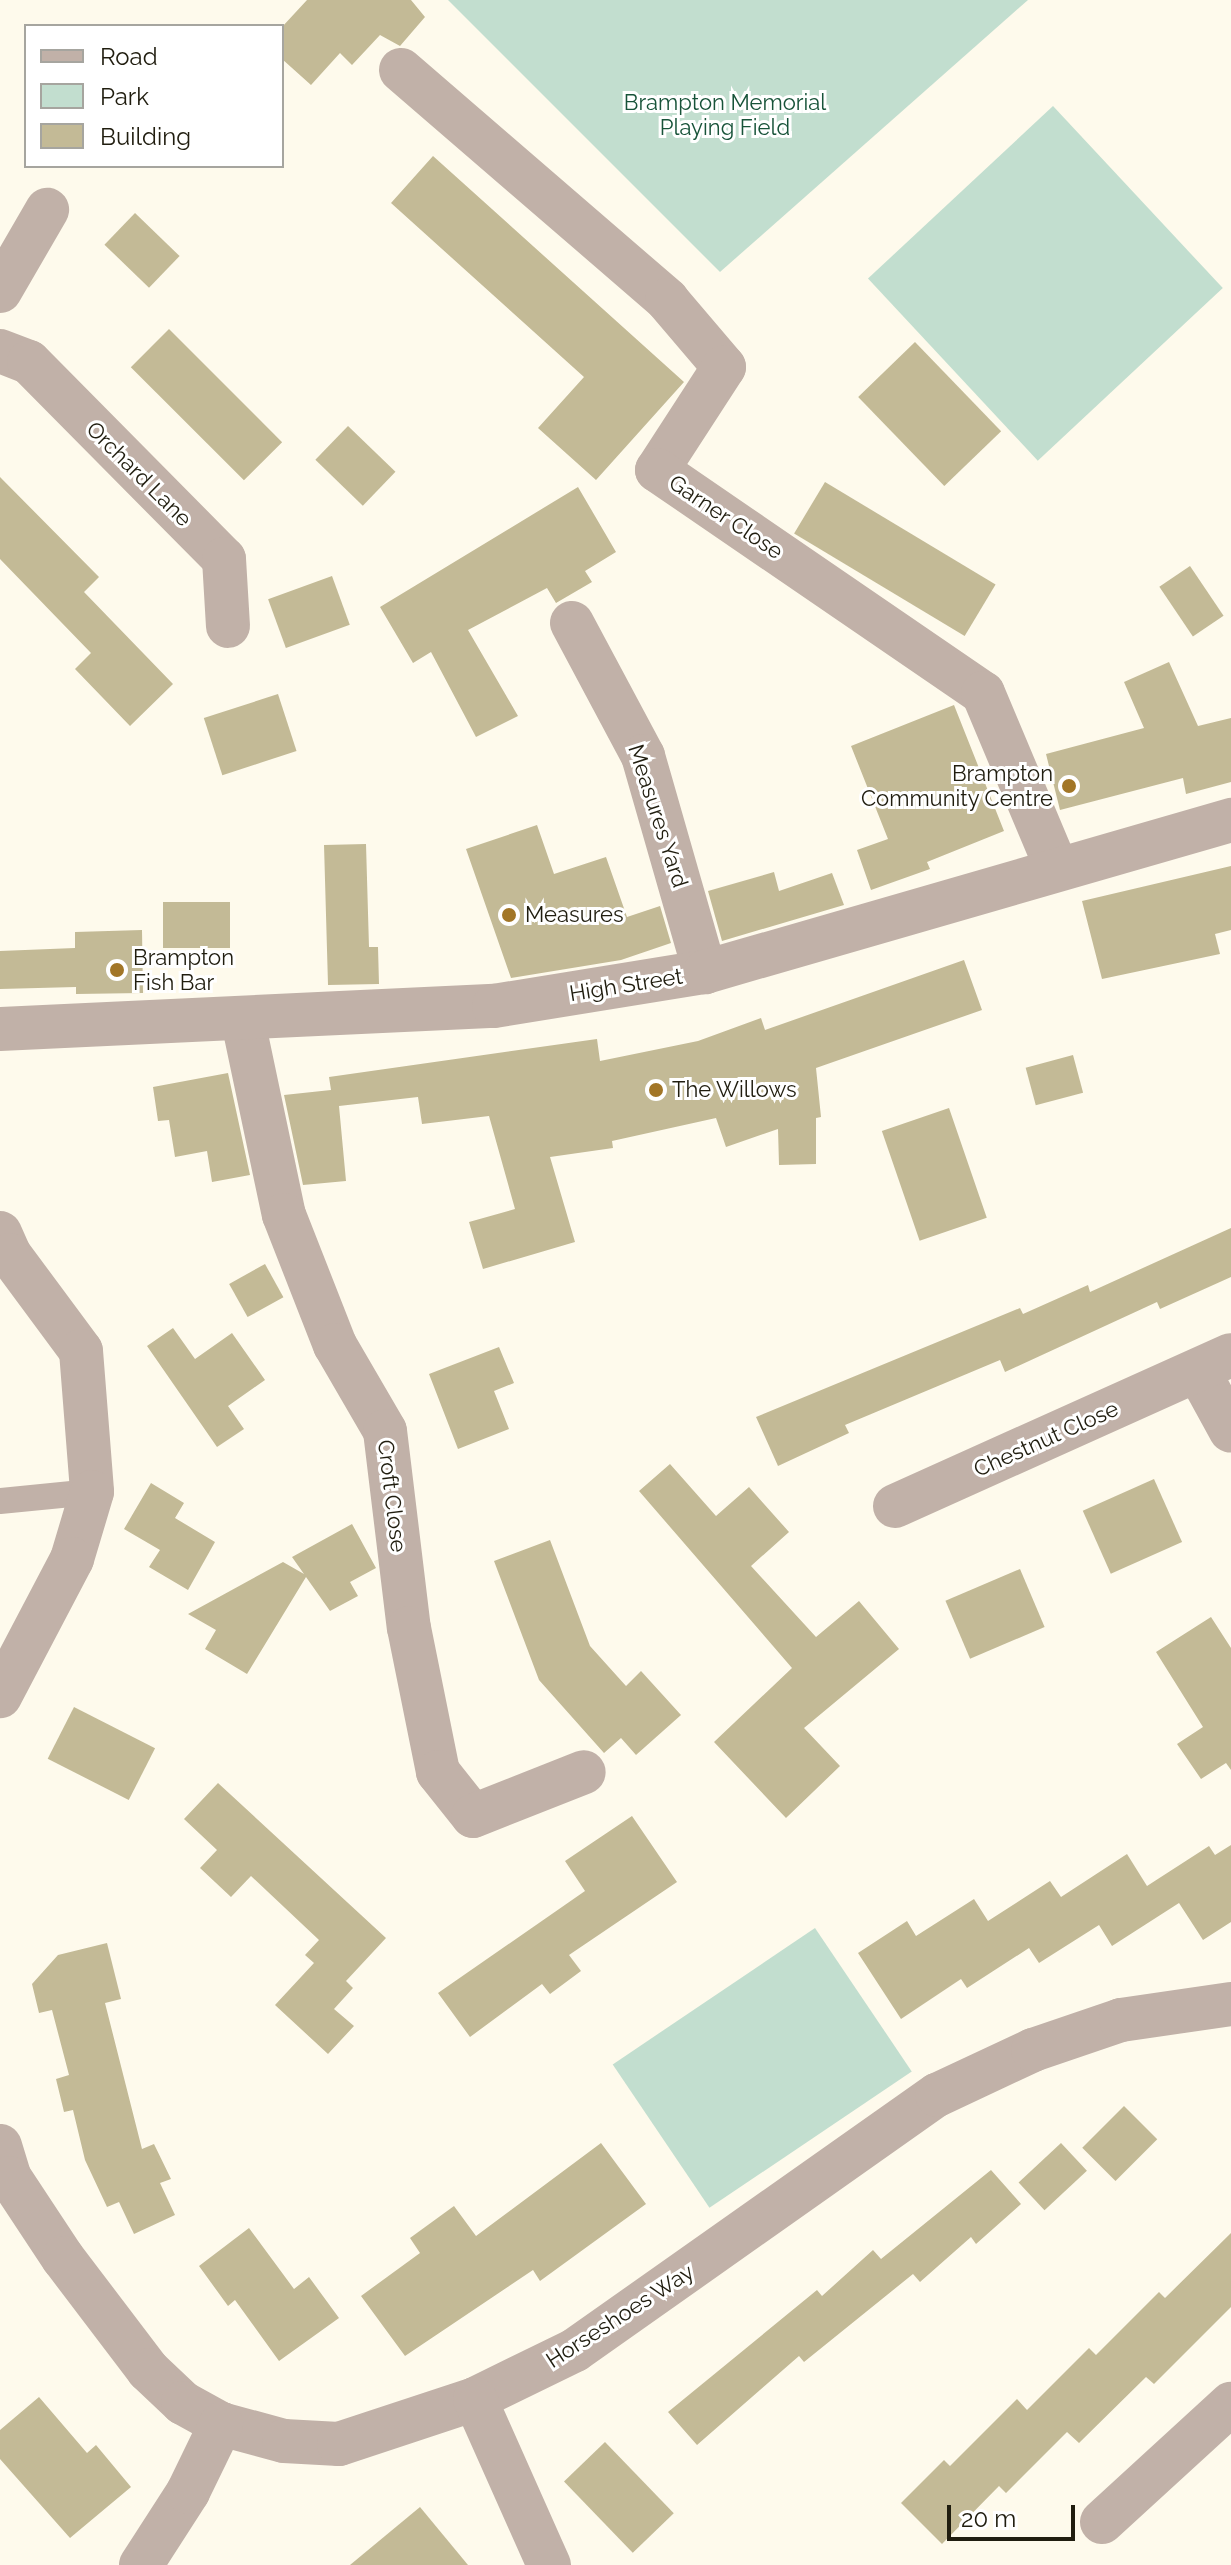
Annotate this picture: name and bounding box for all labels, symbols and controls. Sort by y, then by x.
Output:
legend [24,24,284,168]
text: Road [100,42,158,71]
text: Park [100,82,149,111]
park label: Brampton Memorial Playing Field [624,89,826,140]
text: Building [100,122,191,151]
street label: Orchard Lane [81,416,197,532]
street label: Garner Close [664,469,788,565]
street label: Measures Yard [622,741,694,891]
place label: Brampton Community Centre [860,760,1053,812]
marker: Brampton Community Centre [1060,777,1078,795]
place label: Measures [525,902,624,928]
marker: Measures [500,906,518,924]
place label: Brampton Fish Bar [133,944,234,996]
marker: Brampton Fish Bar [108,961,126,979]
street label: High Street [568,963,684,1007]
place label: The Willows [672,1077,797,1103]
marker: The Willows [647,1081,665,1099]
street label: Chestnut Close [970,1395,1122,1483]
street label: Croft Close [372,1438,412,1554]
street label: Horseshoes Way [541,2258,699,2374]
scale bar [951,2489,1079,2539]
text: 20 m [961,2504,1016,2533]

